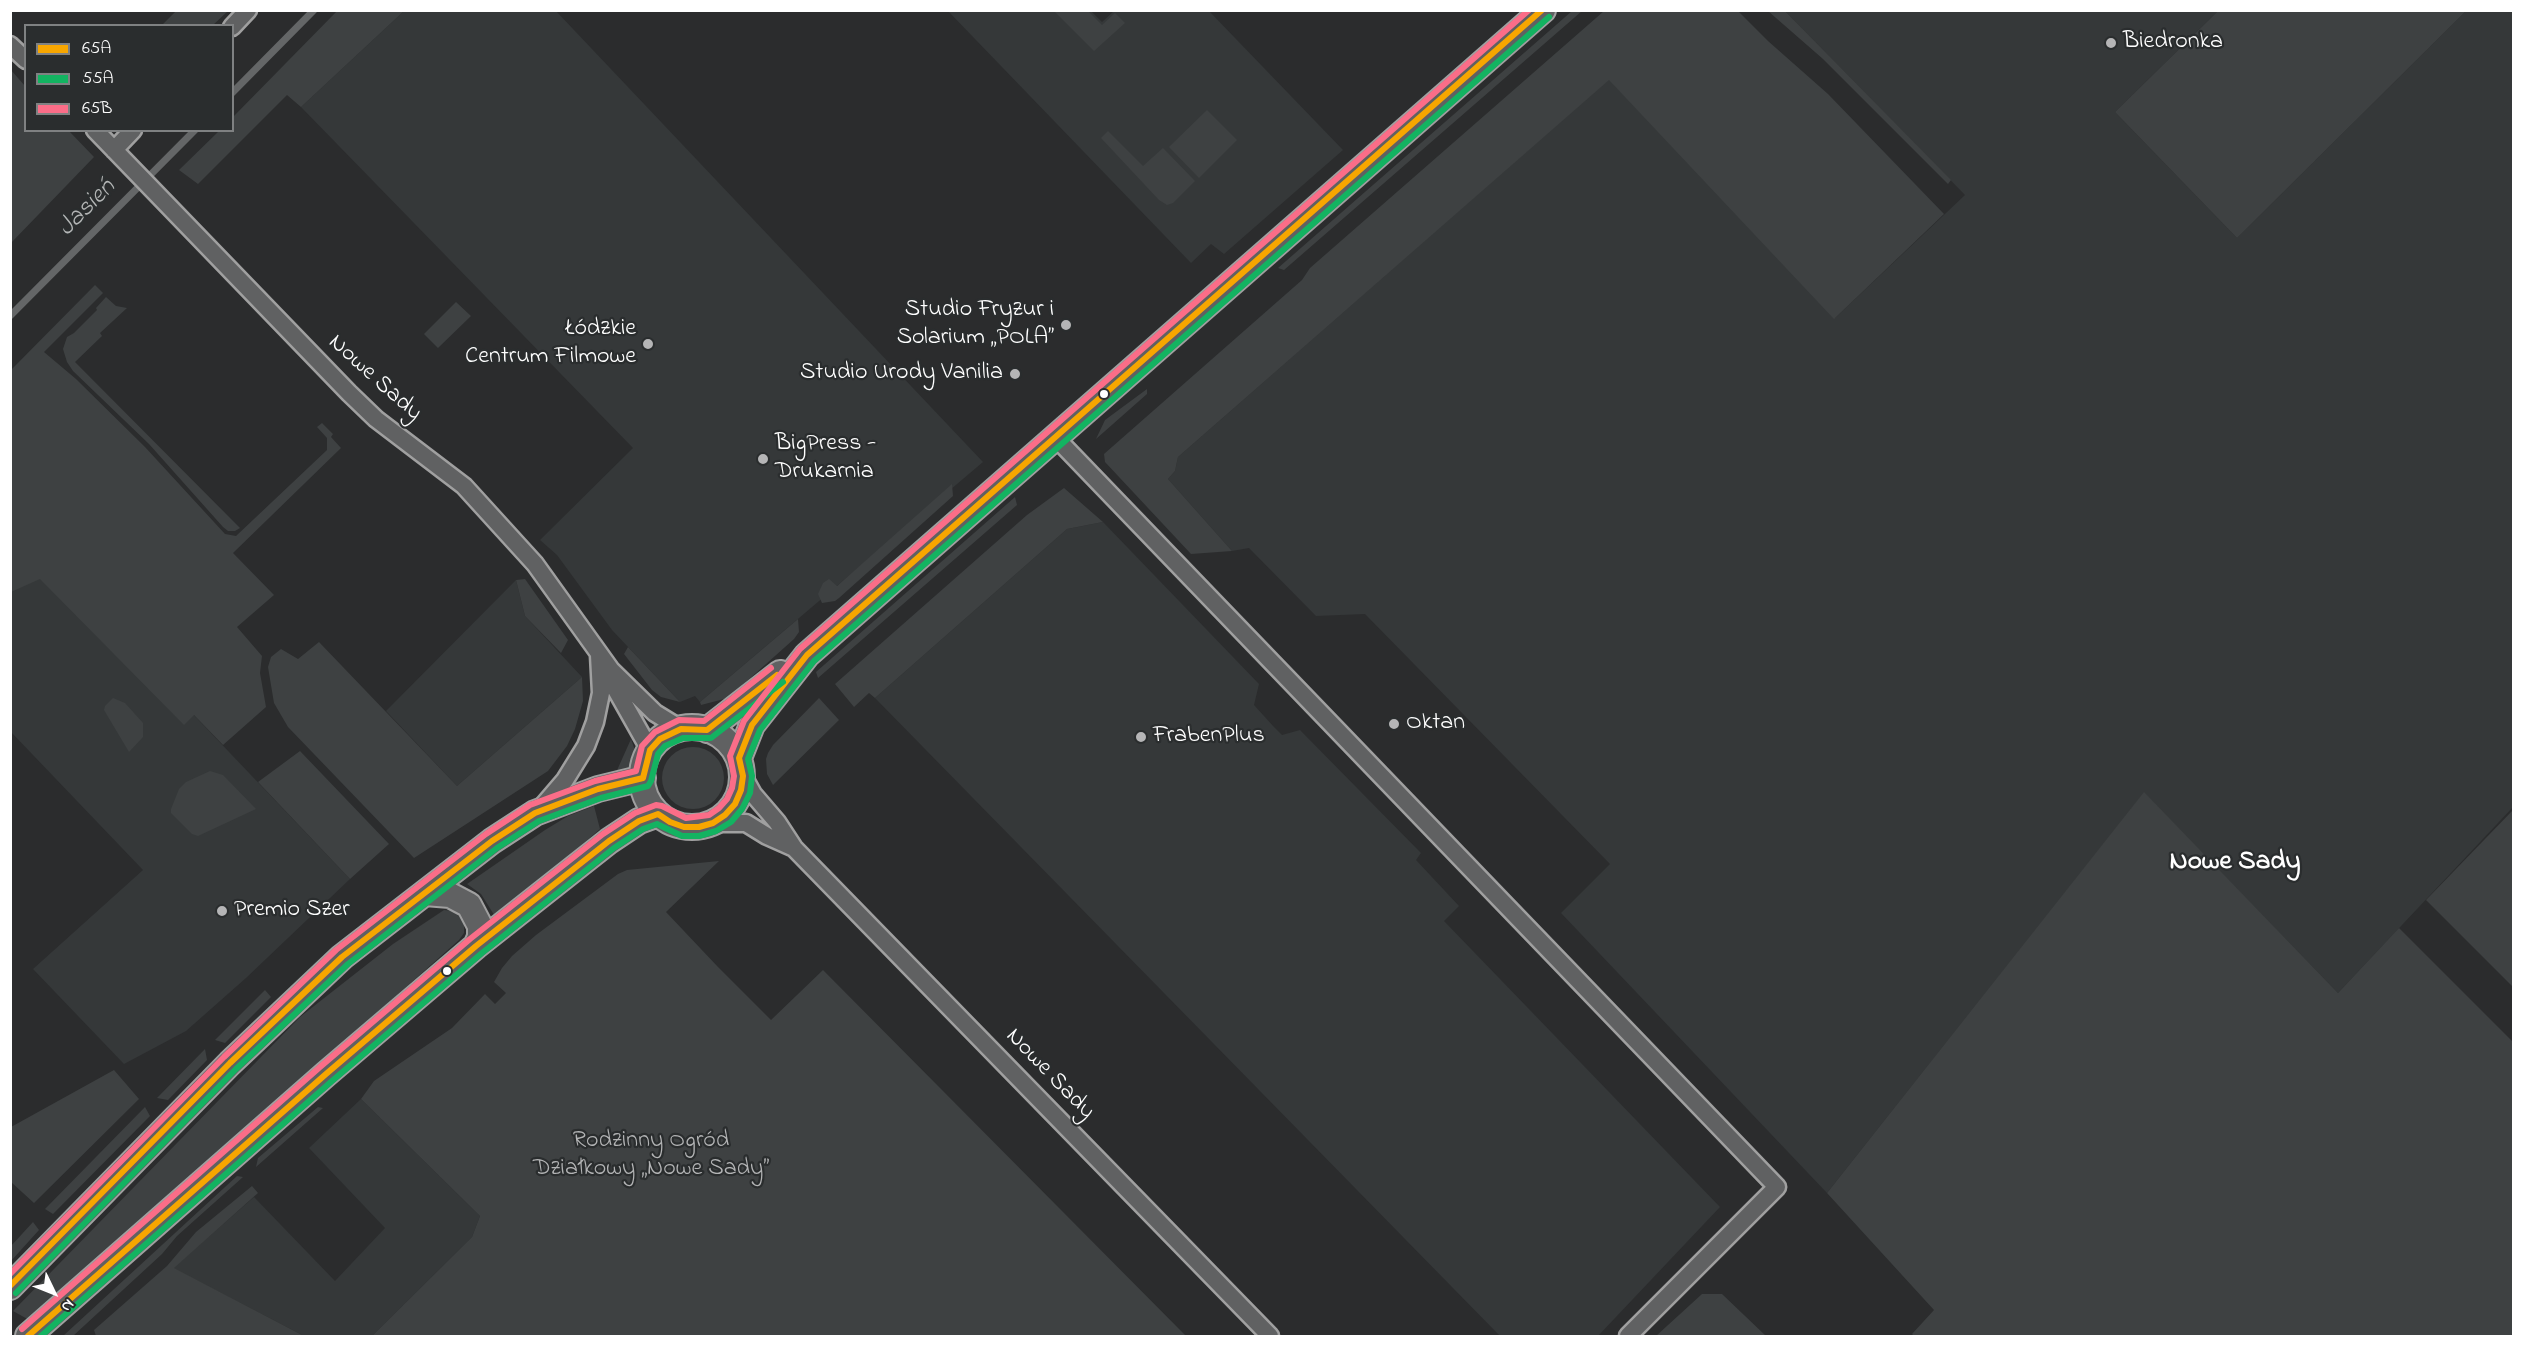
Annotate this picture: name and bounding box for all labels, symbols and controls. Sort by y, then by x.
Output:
legend [24,24,234,132]
place label: Biedronka [2123,29,2223,57]
text: 65A [82,36,111,62]
marker: Biedronka [2104,36,2118,50]
text: 55A [82,66,114,92]
text: 65B [82,96,112,122]
water label: Jasień [53,174,123,244]
place label: Studio Fryzur i Solarium „POLA” [897,297,1054,353]
place label: Łódzkie Centrum Filmowe [465,316,636,372]
marker: Studio Fryzur i Solarium „POLA” [1059,318,1073,332]
street label: Nowe Sady [321,329,427,429]
marker: Łódzkie Centrum Filmowe [641,337,655,351]
place label: Studio Urody Vanilia [800,360,1003,388]
marker: Studio Urody Vanilia [1008,367,1022,381]
unlabelled marker [1098,388,1110,400]
place label: BigPress - Drukarnia [775,431,876,487]
marker: BigPress - Drukarnia [756,452,770,466]
place label: Oktan [1406,710,1465,738]
marker: Oktan [1387,717,1401,731]
place label: FrabenPlus [1153,723,1265,751]
marker: FrabenPlus [1134,730,1148,744]
district label: Nowe Sady [2170,848,2300,880]
place label: Premio Szer [234,897,350,925]
marker: Premio Szer [215,904,229,918]
unlabelled marker [441,965,453,977]
street label: Nowe Sady [998,1023,1100,1127]
park label: Rodzinny Ogród Działkowy „Nowe Sady” [533,1128,769,1184]
north arrow [24,1263,84,1323]
text: N [55,1293,80,1317]

